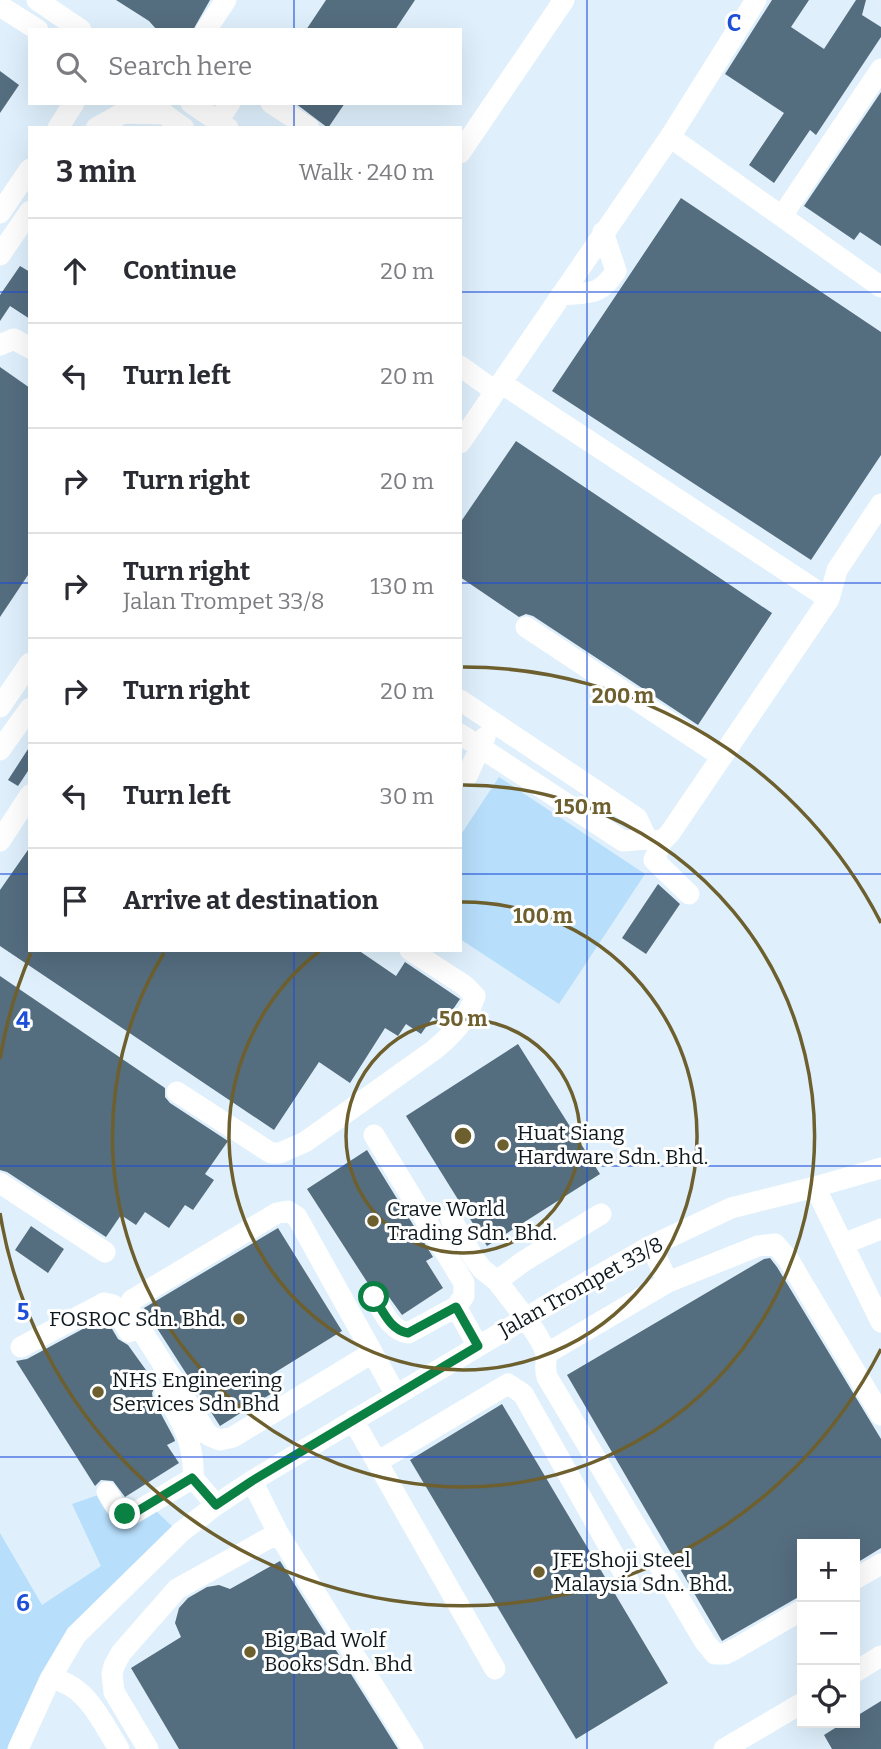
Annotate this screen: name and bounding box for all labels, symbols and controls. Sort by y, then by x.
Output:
text: C [727,9,741,37]
search box [28,28,462,105]
icon: search [52,48,90,86]
text: Search here [108,51,252,82]
text: 3 min [56,154,136,190]
text: Walk · 240 m [299,158,434,186]
icon: ahead [56,252,94,290]
text: Continue [123,255,237,286]
text: 20 m [380,257,434,285]
icon: left [56,357,94,395]
text: Turn left [123,360,231,391]
text: 20 m [380,362,434,390]
icon: right [56,462,94,500]
text: Turn right [123,465,250,496]
text: 20 m [380,467,434,495]
text: Turn right [123,556,250,587]
icon: right [56,567,94,605]
text: 130 m [370,572,434,600]
text: Jalan Trompet 33/8 [123,587,325,615]
icon: right [56,672,94,710]
text: Turn right [123,675,250,706]
text: 20 m [380,677,434,705]
text: 200 m [592,683,654,709]
icon: left [56,777,94,815]
text: Turn left [123,780,231,811]
text: 30 m [380,782,434,810]
text: 150 m [554,794,612,820]
icon: arrive [56,882,94,920]
text: Arrive at destination [123,885,378,916]
text: 100 m [513,903,573,929]
text: 4 [16,1006,30,1034]
text: 50 m [439,1006,487,1032]
place label: Huat Siang Hardware Sdn. Bhd. [517,1120,708,1170]
centre of rings [451,1124,475,1148]
marker: Huat Siang Hardware Sdn. Bhd. [495,1137,511,1153]
place label: Crave World Trading Sdn. Bhd. [387,1196,557,1246]
marker: Crave World Trading Sdn. Bhd. [365,1213,381,1229]
street label: Jalan Trompet 33/8 [493,1231,668,1343]
route start [358,1281,389,1312]
text: 5 [17,1298,29,1326]
place label: FOSROC Sdn. Bhd. [49,1306,225,1332]
marker: FOSROC Sdn. Bhd. [231,1311,247,1327]
place label: NHS Engineering Services Sdn Bhd [112,1367,282,1417]
marker: NHS Engineering Services Sdn Bhd [90,1384,106,1400]
route end [109,1498,140,1529]
map controls [797,1539,860,1728]
button: + [797,1539,860,1602]
place label: JFE Shoji Steel Malaysia Sdn. Bhd. [552,1547,732,1597]
marker: JFE Shoji Steel Malaysia Sdn. Bhd. [531,1564,547,1580]
text: 6 [16,1589,30,1617]
button: − [797,1602,860,1665]
place label: Big Bad Wolf Books Sdn. Bhd [264,1627,413,1677]
marker: Big Bad Wolf Books Sdn. Bhd [242,1644,258,1660]
button: locate [797,1665,860,1728]

